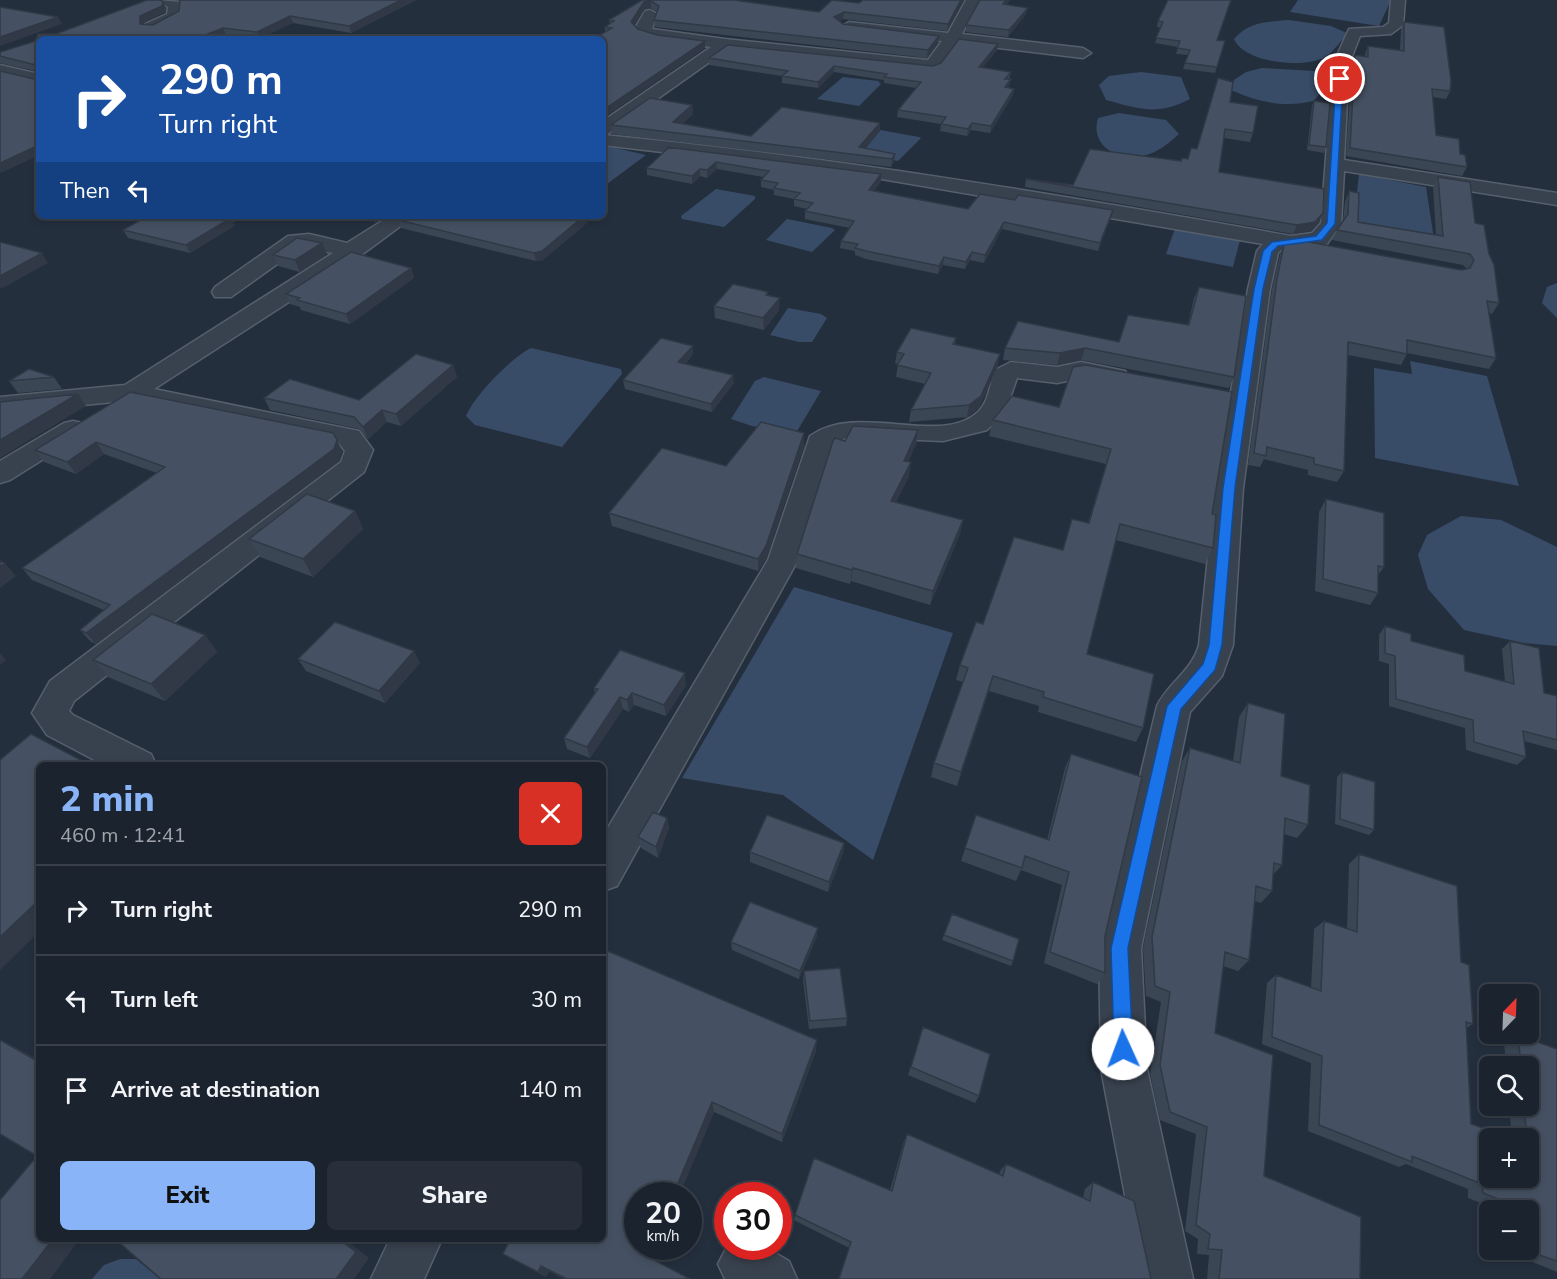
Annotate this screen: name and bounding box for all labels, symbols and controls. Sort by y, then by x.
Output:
text: 290 m [159,52,283,109]
pin [1314,53,1365,104]
icon: right [60,60,138,138]
icon: arrive [1323,62,1356,95]
text: Turn right [159,106,277,143]
icon: left [122,174,155,207]
text: Then [60,176,110,206]
text: 2 min [60,775,155,824]
button: close [519,782,582,845]
text: 460 m · 12:41 [60,822,186,849]
icon: right [60,894,93,927]
text: Turn right [111,895,212,925]
text: 290 m [518,895,582,925]
icon: left [60,984,93,1017]
north arrow [1479,984,1539,1044]
map controls [1479,984,1539,1260]
text: Turn left [111,985,198,1015]
text: 30 m [531,985,582,1015]
position arrow [1091,1017,1155,1081]
button: search [1479,1056,1539,1116]
icon: arrive [60,1074,93,1107]
text: Arrive at destination [111,1075,320,1105]
text: 140 m [518,1075,582,1105]
button: + [1479,1128,1539,1188]
button: Exit [60,1161,315,1230]
button: Share [327,1161,582,1230]
speed limit sign: 30 [714,1182,792,1260]
text: 20 [645,1193,681,1234]
button: − [1479,1200,1539,1260]
text: km/h [646,1226,680,1246]

